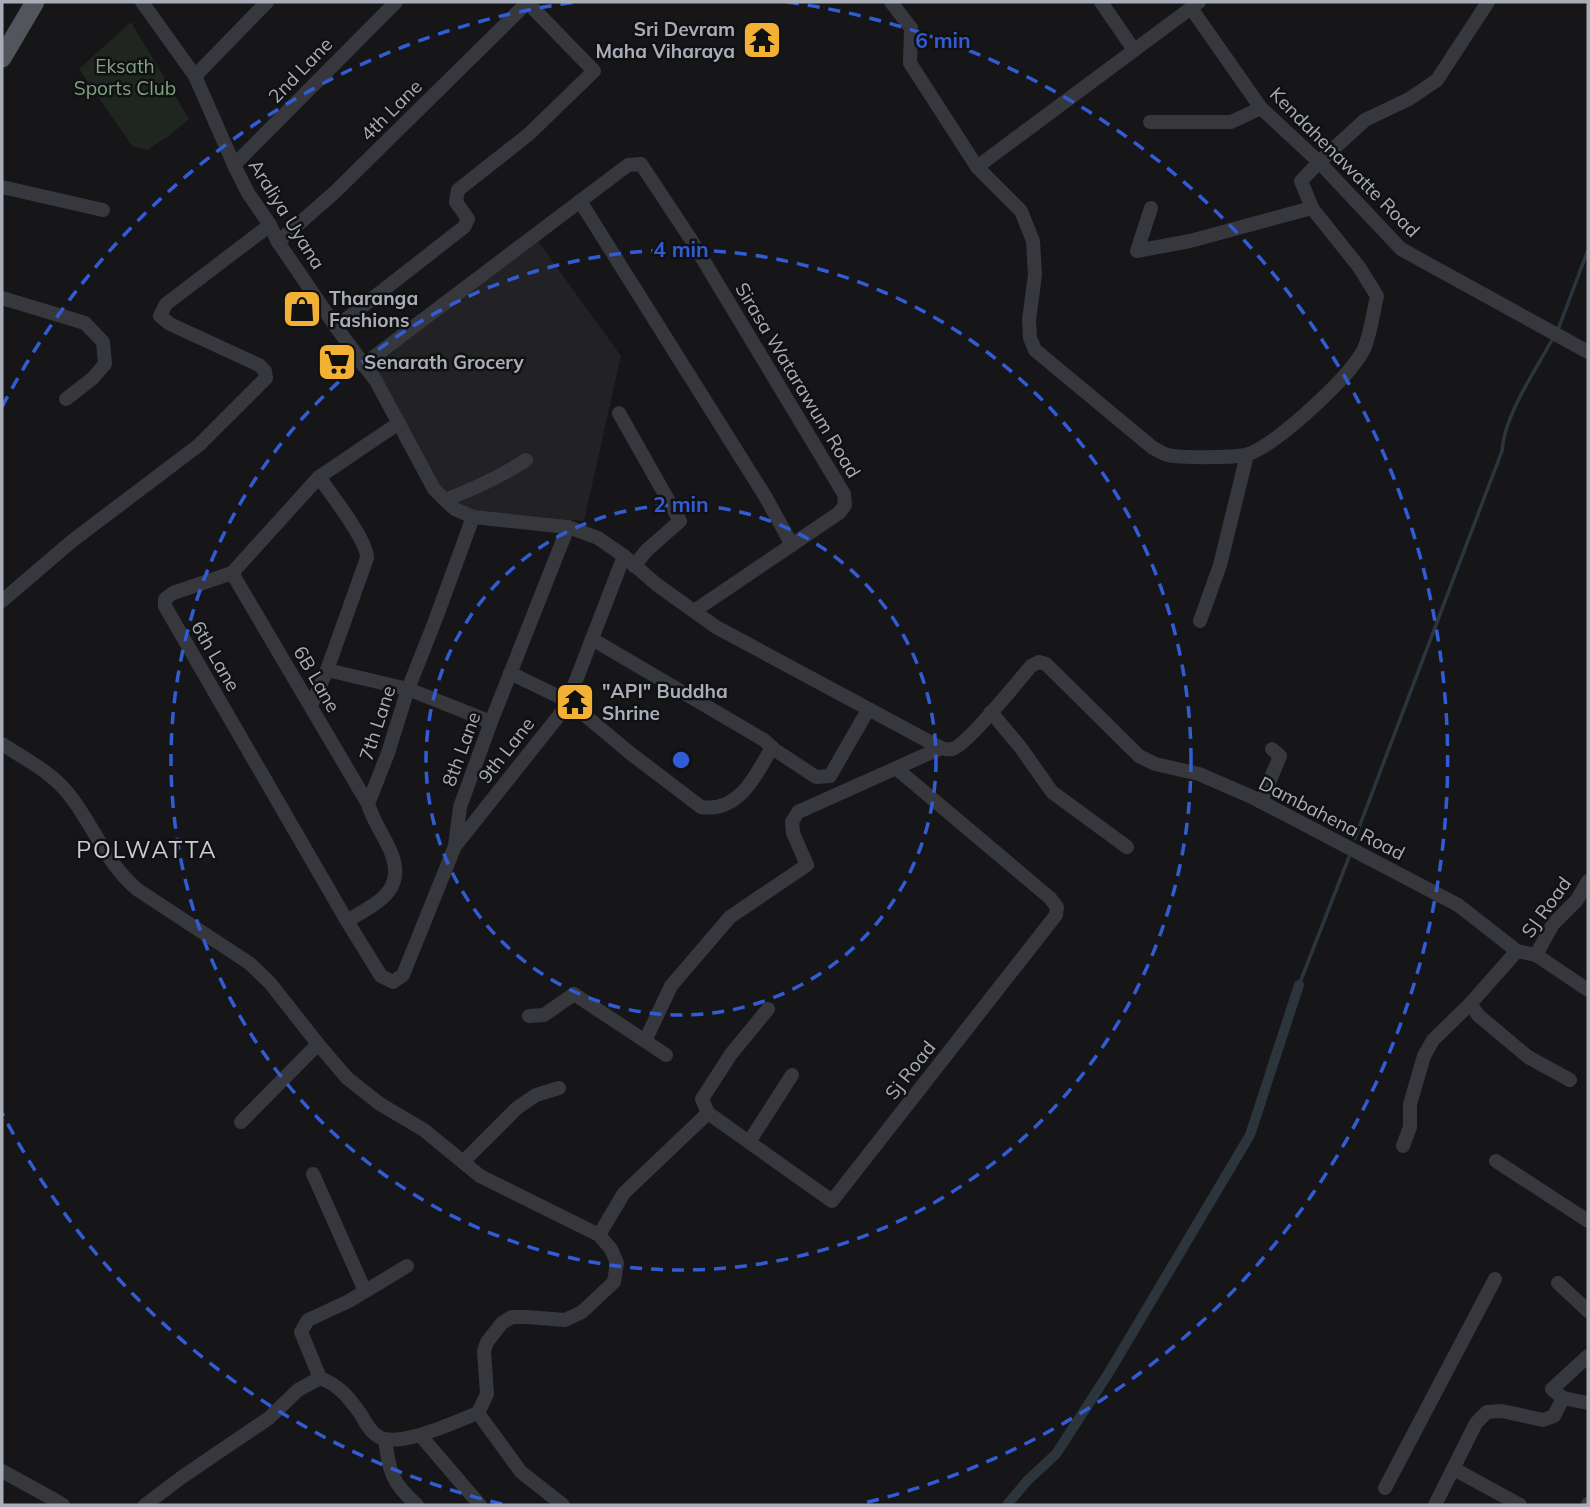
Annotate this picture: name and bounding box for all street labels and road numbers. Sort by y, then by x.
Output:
street label: 2nd Lane [263,32,337,108]
street label: 4th Lane [355,74,427,146]
street label: Kendahenawatte Road [1265,82,1425,242]
street label: Araliya Uyana [244,155,330,273]
street label: Sirasa Watarawum Road [730,278,866,482]
street label: 6th Lane [186,616,246,696]
street label: 6B Lane [288,642,346,716]
street label: 7th Lane [354,682,400,764]
street label: 8th Lane [436,709,486,789]
street label: 9th Lane [473,712,539,788]
street label: Dambahena Road [1255,771,1409,865]
street label: SJ Road [1516,872,1576,942]
street label: Sj Road [880,1036,940,1104]

